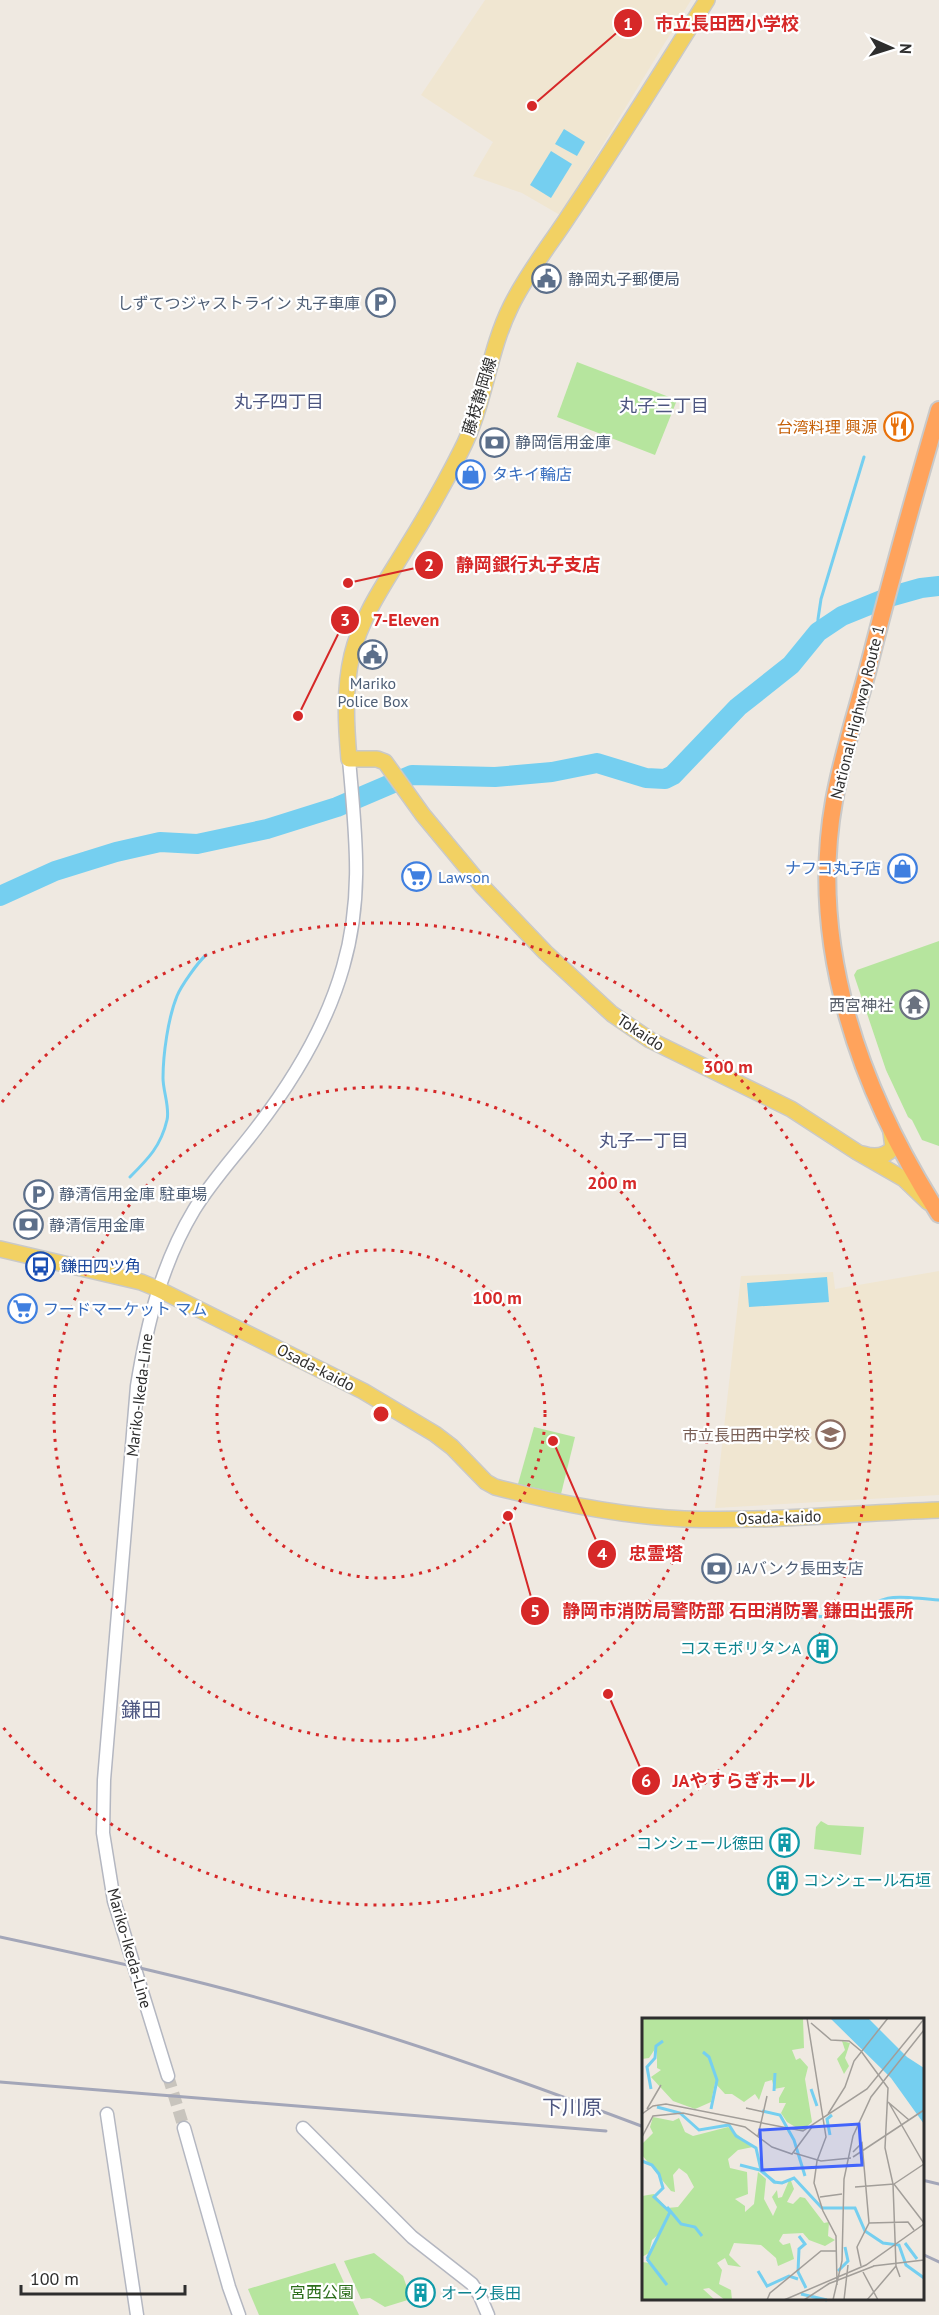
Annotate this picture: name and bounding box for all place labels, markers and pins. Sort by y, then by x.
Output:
callout: 市立長田西小学校 [613,5,811,41]
public building icon: 静岡丸子郵便局 [531,263,563,295]
place label: 静岡丸子郵便局 [568,269,680,289]
parking icon: しずてつジャストライン 丸子車庫 [365,287,397,319]
place label: しずてつジャストライン 丸子車庫 [117,293,360,313]
restaurant icon: 台湾料理 興源 [882,411,914,443]
place label: 台湾料理 興源 [777,417,877,437]
bank icon: 静岡信用金庫 [478,426,510,458]
place label: 静岡信用金庫 [515,432,611,452]
shop icon: タキイ輪店 [455,458,487,490]
place label: タキイ輪店 [492,464,572,484]
callout: 静岡銀行丸子支店 [414,547,612,583]
callout: 7-Eleven [330,602,451,638]
public building icon: Mariko Police Box [357,639,389,671]
place label: Mariko Police Box [338,673,408,711]
shop icon: ナフコ丸子店 [886,852,918,884]
place label: ナフコ丸子店 [785,858,881,878]
supermarket icon: Lawson [401,861,433,893]
place label: Lawson [438,867,490,887]
temple icon: 西宮神社 [898,989,930,1021]
place label: 西宮神社 [829,995,893,1015]
parking icon: 静清信用金庫 駐車場 [22,1178,54,1210]
place label: 静清信用金庫 駐車場 [59,1184,207,1204]
bank icon: 静清信用金庫 [12,1209,44,1241]
place label: 静清信用金庫 [49,1215,145,1235]
bus stop icon: 鎌田四ツ角 [24,1250,56,1282]
place label: 鎌田四ツ角 [61,1256,141,1276]
supermarket icon: フードマーケット マム [6,1293,38,1325]
place label: フードマーケット マム [43,1299,207,1319]
centre of rings [371,1404,391,1424]
school or university icon: 市立長田西中学校 [815,1419,847,1451]
place label: 市立長田西中学校 [682,1425,810,1445]
callout: 忠霊塔 [587,1536,695,1572]
bank icon: JAバンク長田支店 [700,1552,732,1584]
place label: JAバンク長田支店 [736,1558,864,1578]
callout: 静岡市消防局警防部 石田消防署 鎌田出張所 [520,1593,925,1629]
building icon: コスモポリタンA [806,1632,838,1664]
place label: コスモポリタンA [680,1638,802,1658]
callout: JAやすらぎホール [631,1763,828,1799]
building icon: コンシェール徳田 [769,1827,801,1859]
place label: コンシェール徳田 [636,1833,764,1853]
building icon: コンシェール石垣 [766,1864,798,1896]
place label: コンシェール石垣 [803,1870,931,1890]
building icon: オーク長田 [404,2277,436,2309]
place label: オーク長田 [441,2283,521,2303]

